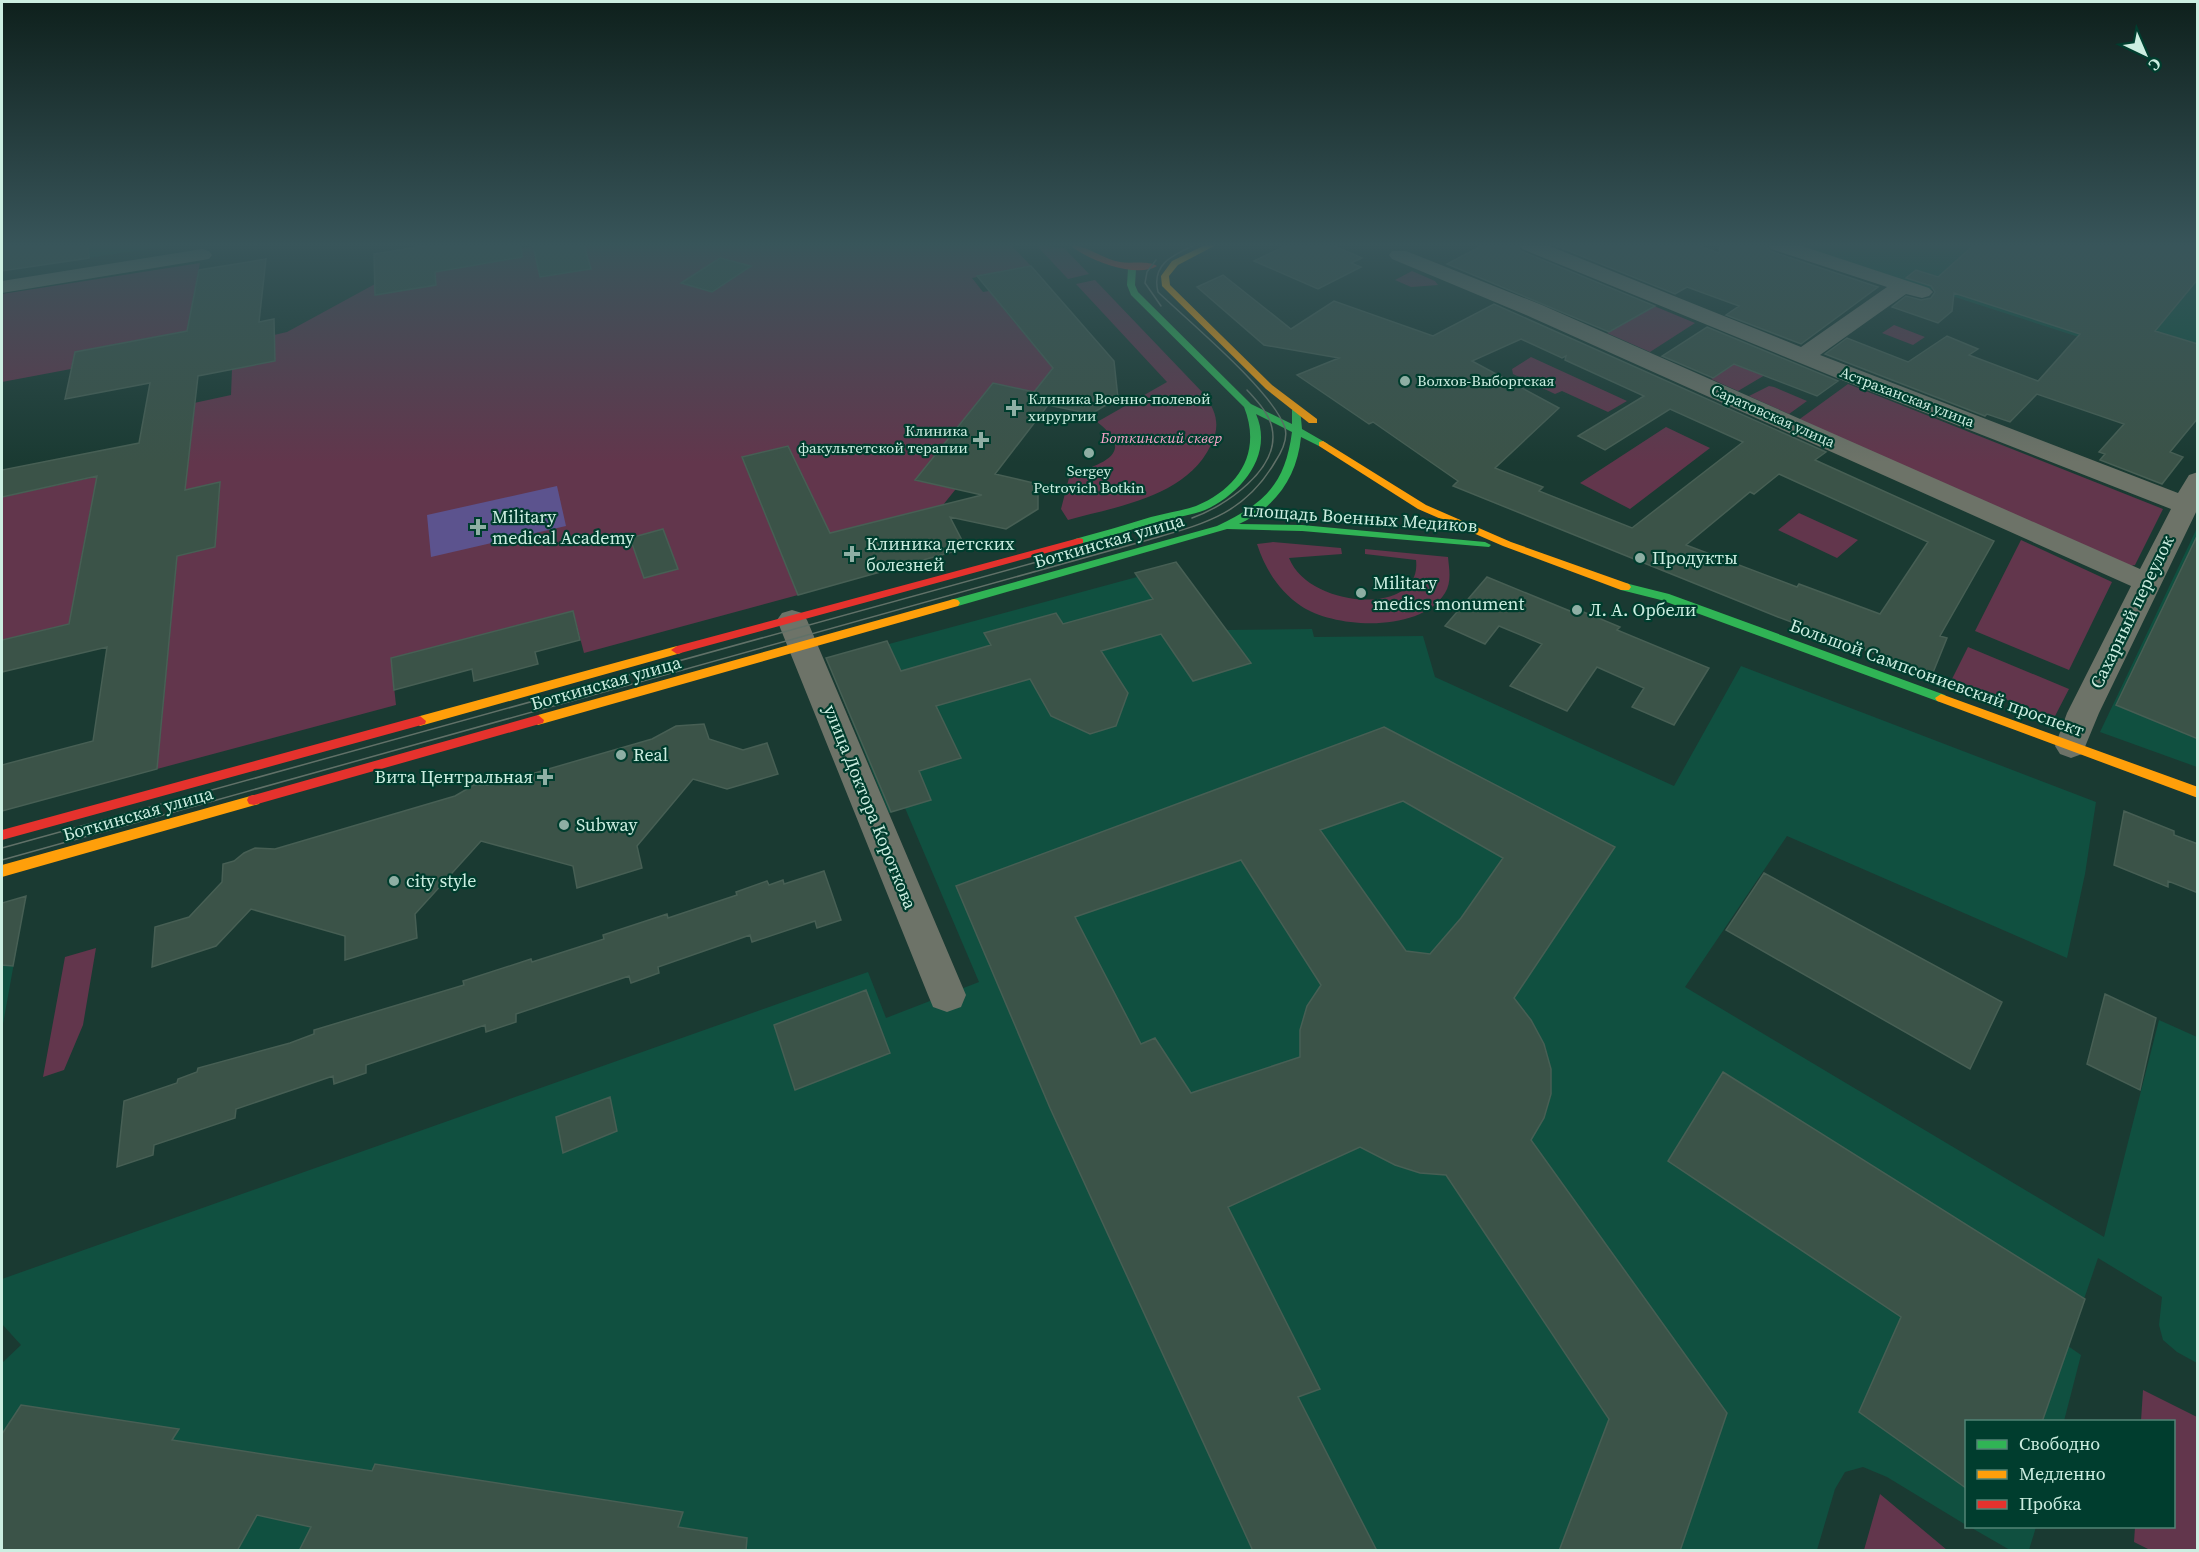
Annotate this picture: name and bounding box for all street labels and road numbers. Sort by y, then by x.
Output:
street label: Астраханская улица [1837,361,1978,432]
street label: Саратовская улица [1708,379,1839,452]
street label: площадь Военных Медиков [1242,497,1478,538]
street label: Боткинская улица [1031,507,1188,574]
street label: Сахарный переулок [2084,531,2180,693]
street label: Большой Сампсониевский проспект [1786,612,2088,743]
street label: Боткинская улица [528,649,685,716]
street label: улица Доктора Короткова [818,701,923,914]
street label: Боткинская улица [60,780,217,847]

